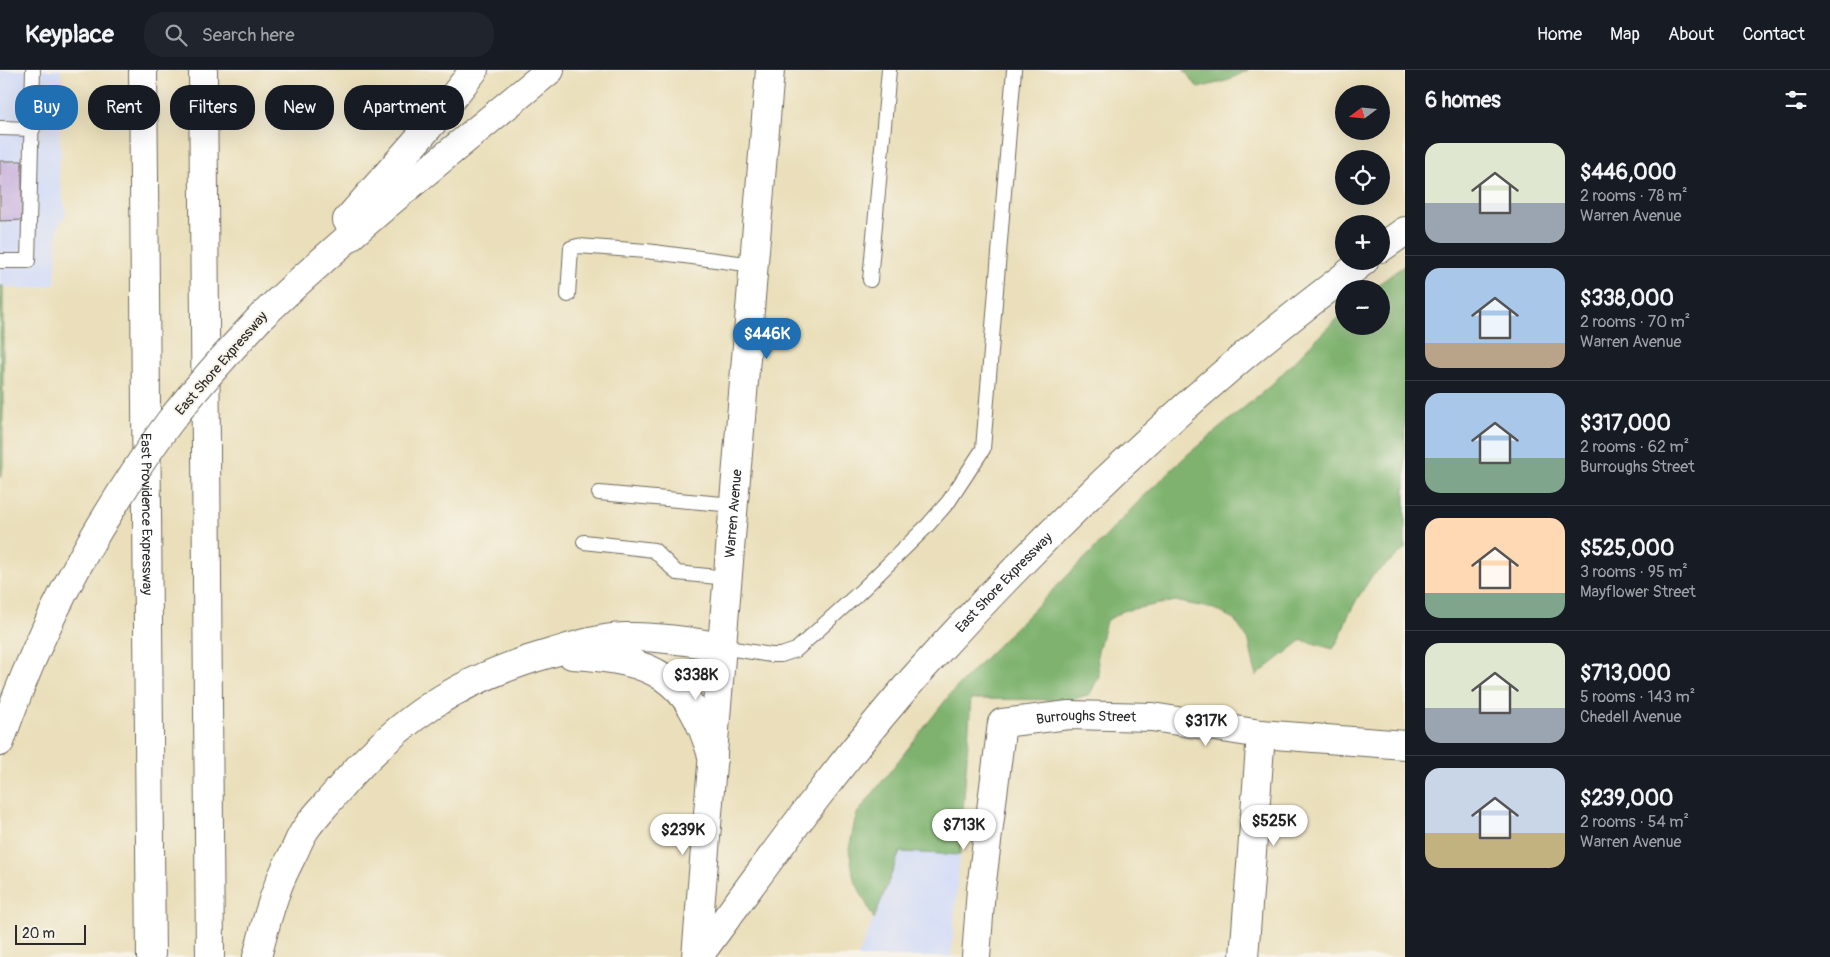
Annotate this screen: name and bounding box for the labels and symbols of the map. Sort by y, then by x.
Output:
north arrow [1335,85,1390,140]
street label: East Shore Expressway [172,308,271,419]
pin: $446K [732,318,802,360]
street label: East Providence Expressway [137,433,156,595]
street label: Warren Avenue [721,468,746,559]
street label: East Shore Expressway [952,529,1056,636]
pin: $338K [661,658,731,701]
pin: $317K [1171,704,1241,747]
street label: Burroughs Street [1035,707,1137,728]
pin: $525K [1239,804,1309,847]
pin: $713K [929,808,999,851]
pin: $239K [648,814,718,856]
scale bar [15,922,86,945]

